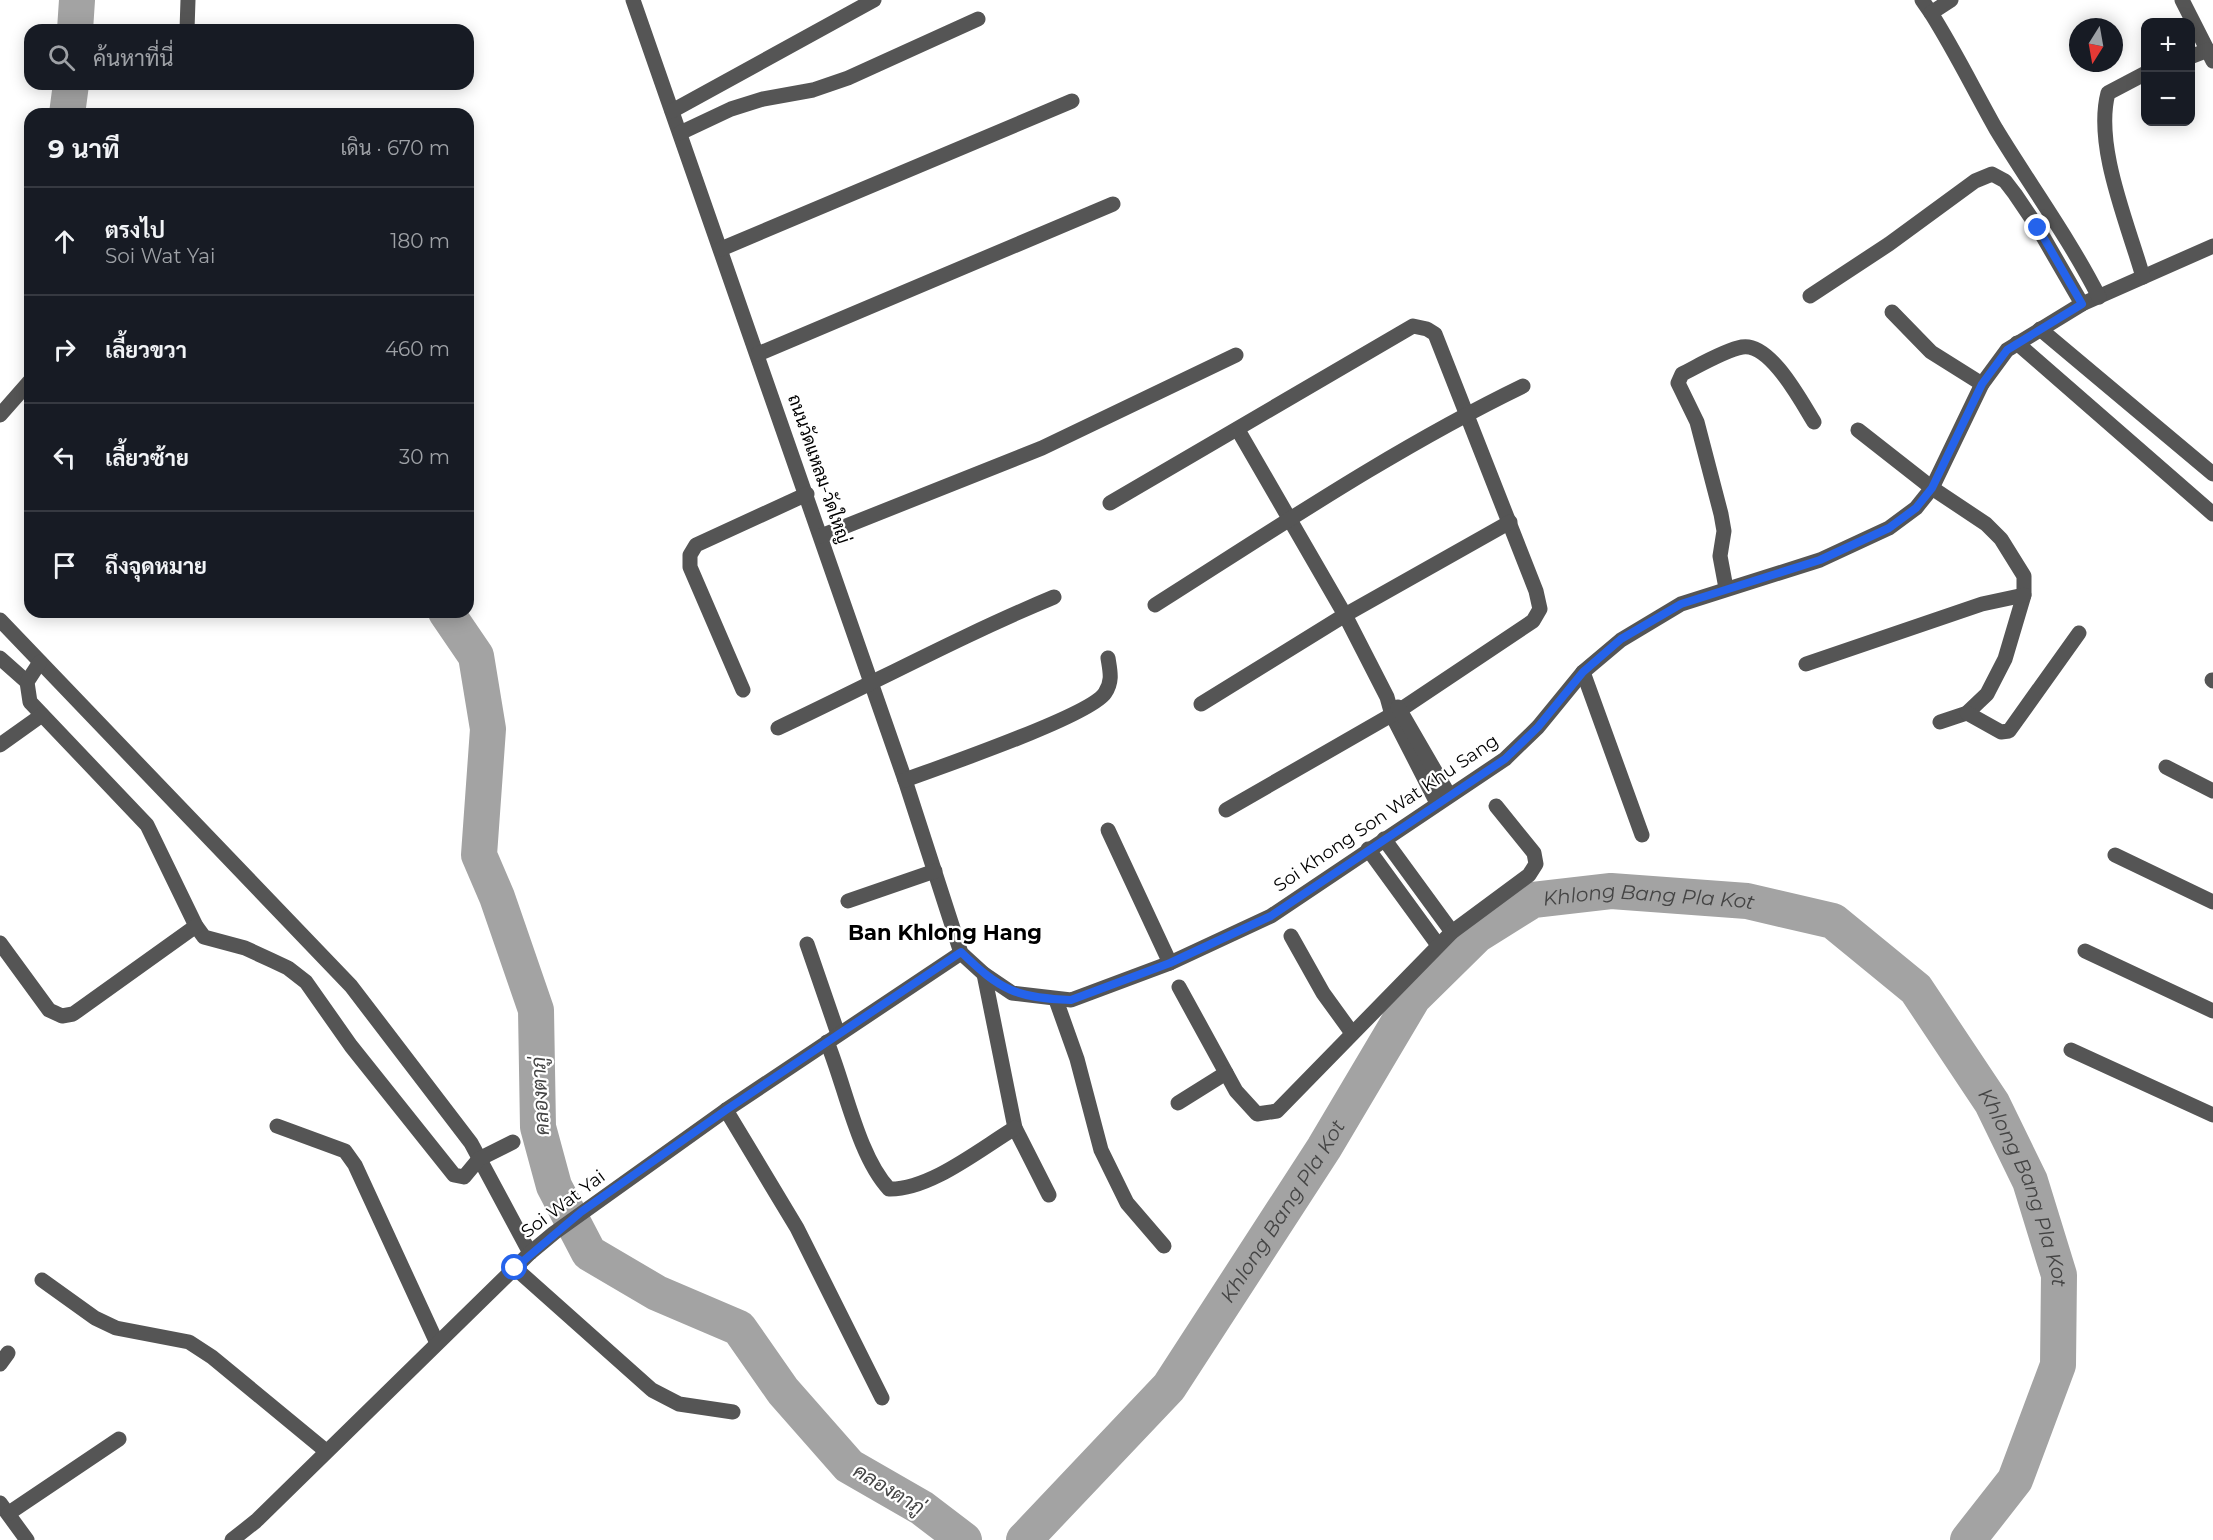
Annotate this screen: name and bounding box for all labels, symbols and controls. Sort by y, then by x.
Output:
north arrow [2069,18,2123,72]
map controls [2141,18,2195,126]
button: + [2141,18,2195,72]
search box [24,24,474,90]
icon: search [45,41,78,74]
text: ค้นหาที่นี่ [93,45,173,72]
button: − [2141,72,2195,126]
text: 9 นาที [48,133,120,165]
text: เดิน · 670 m [341,136,450,160]
route end [2024,214,2050,240]
text: ตรงไป [105,217,165,244]
icon: ahead [48,225,81,258]
text: 180 m [390,229,450,253]
text: Soi Wat Yai [105,244,215,268]
icon: right [48,333,81,366]
text: เลี้ยวขวา [105,337,187,364]
text: 460 m [385,337,450,361]
street label: ถนนวัดแหลม-วัดใหญ่ [783,391,857,547]
icon: left [48,441,81,474]
text: เลี้ยวซ้าย [105,445,189,472]
text: 30 m [399,445,450,469]
icon: arrive [48,549,81,582]
text: ถึงจุดหมาย [105,553,207,580]
street label: Soi Khong Son Wat Khu Sang [1269,729,1503,897]
water label: Khlong Bang Pla Kot [1541,879,1757,914]
district label: Ban Khlong Hang [848,920,1042,945]
water label: คลองตาภู่ [526,1055,557,1136]
water label: Khlong Bang Pla Kot [1973,1083,2071,1287]
water label: Khlong Bang Pla Kot [1215,1116,1350,1307]
street label: Soi Wat Yai [517,1165,609,1243]
route start [501,1254,527,1280]
water label: คลองตาภู่ [848,1458,930,1523]

